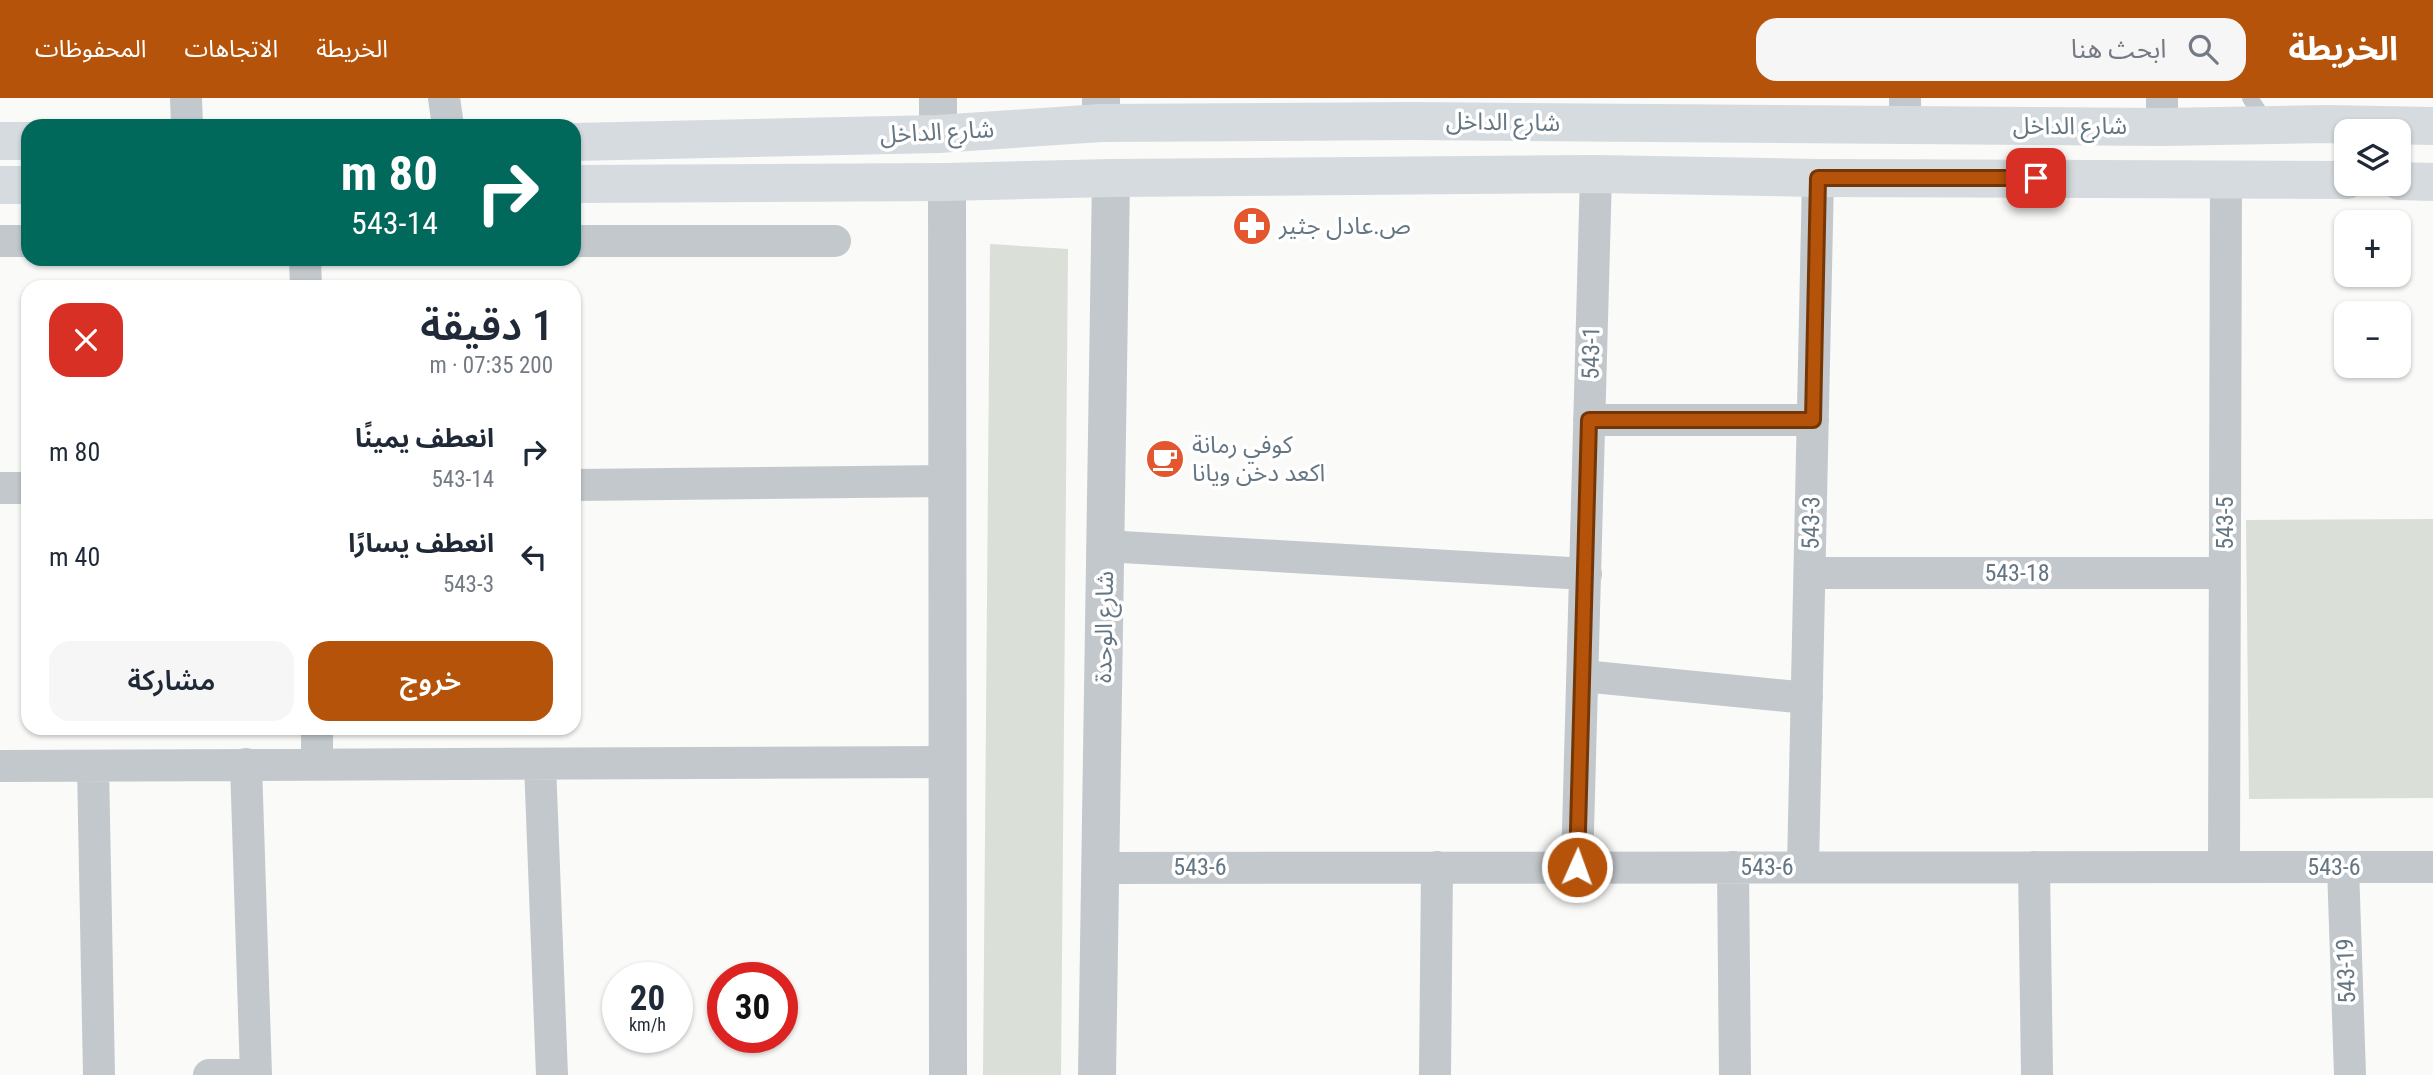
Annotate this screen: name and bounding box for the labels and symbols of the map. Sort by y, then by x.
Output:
street label: شارع الداخل [1446,107,1560,140]
street label: شارع الداخل [2013,112,2127,143]
street label: شارع الداخل [879,115,995,152]
pin [2006,148,2066,208]
pharmacy icon: ص.عادل جثير [1231,205,1273,247]
place label: ص.عادل جثير [1278,212,1411,240]
street label: 543-1 [1577,326,1605,380]
place label: كوفي رمانة اكعد دخن ويانا [1192,431,1325,487]
cafe icon: كوفي رمانة اكعد دخن ويانا [1144,438,1186,480]
street label: 543-3 [1797,496,1825,550]
street label: 543-5 [2211,496,2239,550]
street label: 543-18 [1984,559,2050,587]
street label: شارع الوحدة [1089,571,1122,683]
position arrow [1540,830,1614,904]
street label: 543-6 [1173,853,1227,881]
street label: 543-6 [1740,853,1794,881]
street label: 543-6 [2307,853,2361,881]
street label: 543-19 [2331,938,2361,1004]
speed limit sign: 30 [707,962,798,1053]

